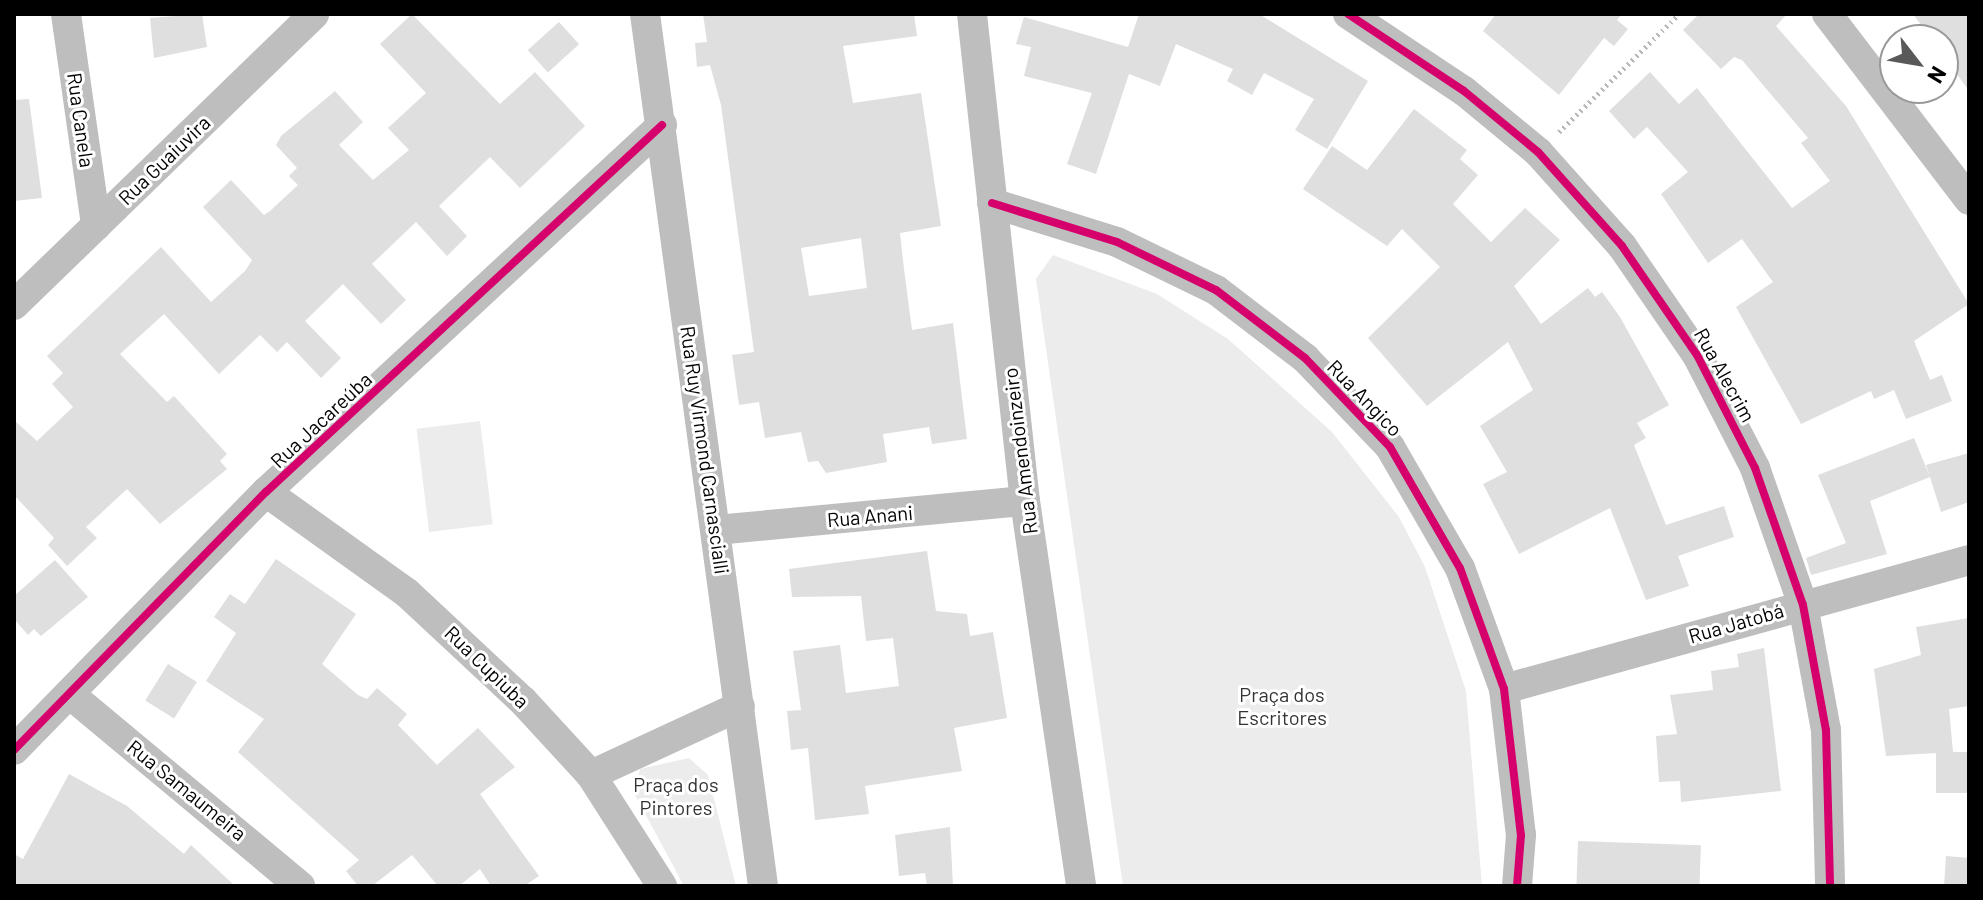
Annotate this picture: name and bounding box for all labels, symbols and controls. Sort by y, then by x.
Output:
north arrow [1879,24,1959,104]
text: N [1923,62,1953,88]
street label: Rua Canela [62,71,100,169]
street label: Rua Guaiuvira [113,110,215,210]
street label: Rua Ruy Virmond Carnascialli [676,324,734,576]
street label: Rua Alecrim [1689,324,1761,426]
street label: Rua Angico [1323,355,1407,441]
street label: Rua Amendoinzeiro [998,366,1042,536]
street label: Rua Jacareúba [266,367,376,473]
street label: Rua Anani [826,500,914,532]
street label: Rua Jatobá [1686,598,1786,648]
street label: Rua Cupiuba [440,621,534,713]
park label: Praça dos Escritores [1237,683,1327,730]
street label: Rua Samaumeira [123,735,251,845]
park label: Praça dos Pintores [633,772,719,819]

